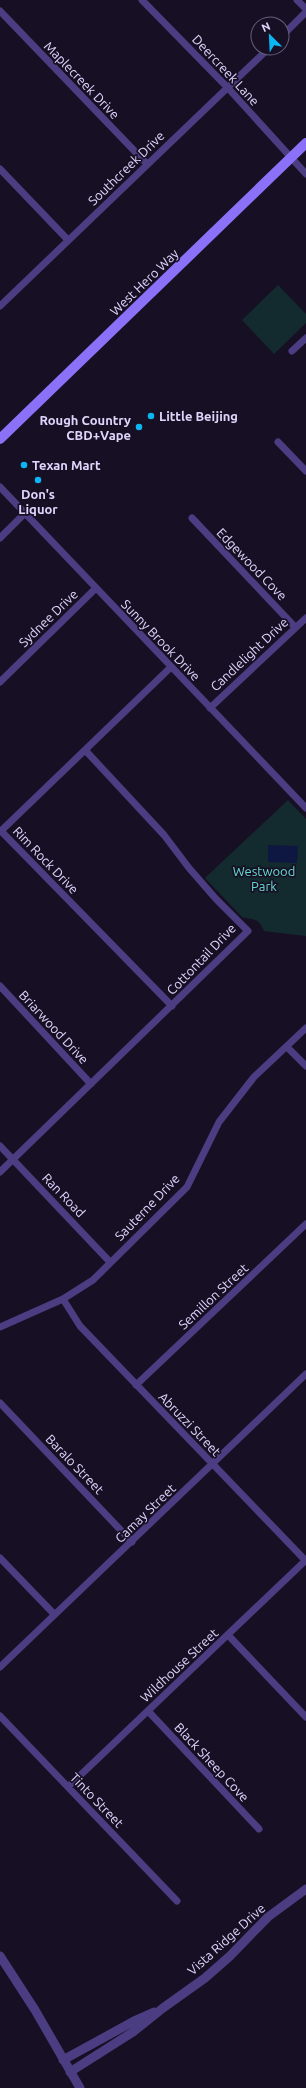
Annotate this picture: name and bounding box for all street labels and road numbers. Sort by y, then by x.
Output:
street label: Deercreek Lane [190,32,262,108]
street label: Maplecreek Drive [42,39,122,121]
street label: Southcreek Drive [85,128,167,208]
street label: West Hero Way [107,246,181,318]
street label: Edgewood Cove [214,525,290,603]
street label: Sydnee Drive [16,587,80,649]
street label: Sunny Brook Drive [119,597,203,683]
street label: Candlelight Drive [207,615,291,693]
street label: Rim Rock Drive [11,824,81,896]
street label: Cottontail Drive [164,921,238,997]
street label: Briarwood Drive [17,988,91,1066]
street label: Ran Road [40,1170,88,1220]
street label: Sauterne Drive [112,1171,182,1243]
street label: Semillon Street [176,1260,250,1332]
street label: Abruzzi Street [156,1389,224,1459]
street label: Baralo Street [43,1432,107,1496]
street label: Camay Street [112,1481,178,1545]
street label: Wildhouse Street [137,1625,221,1705]
street label: Black Sheep Cove [172,1720,252,1804]
street label: Tinto Street [68,1770,126,1830]
street label: Vista Ridge Drive [184,1901,268,1977]

